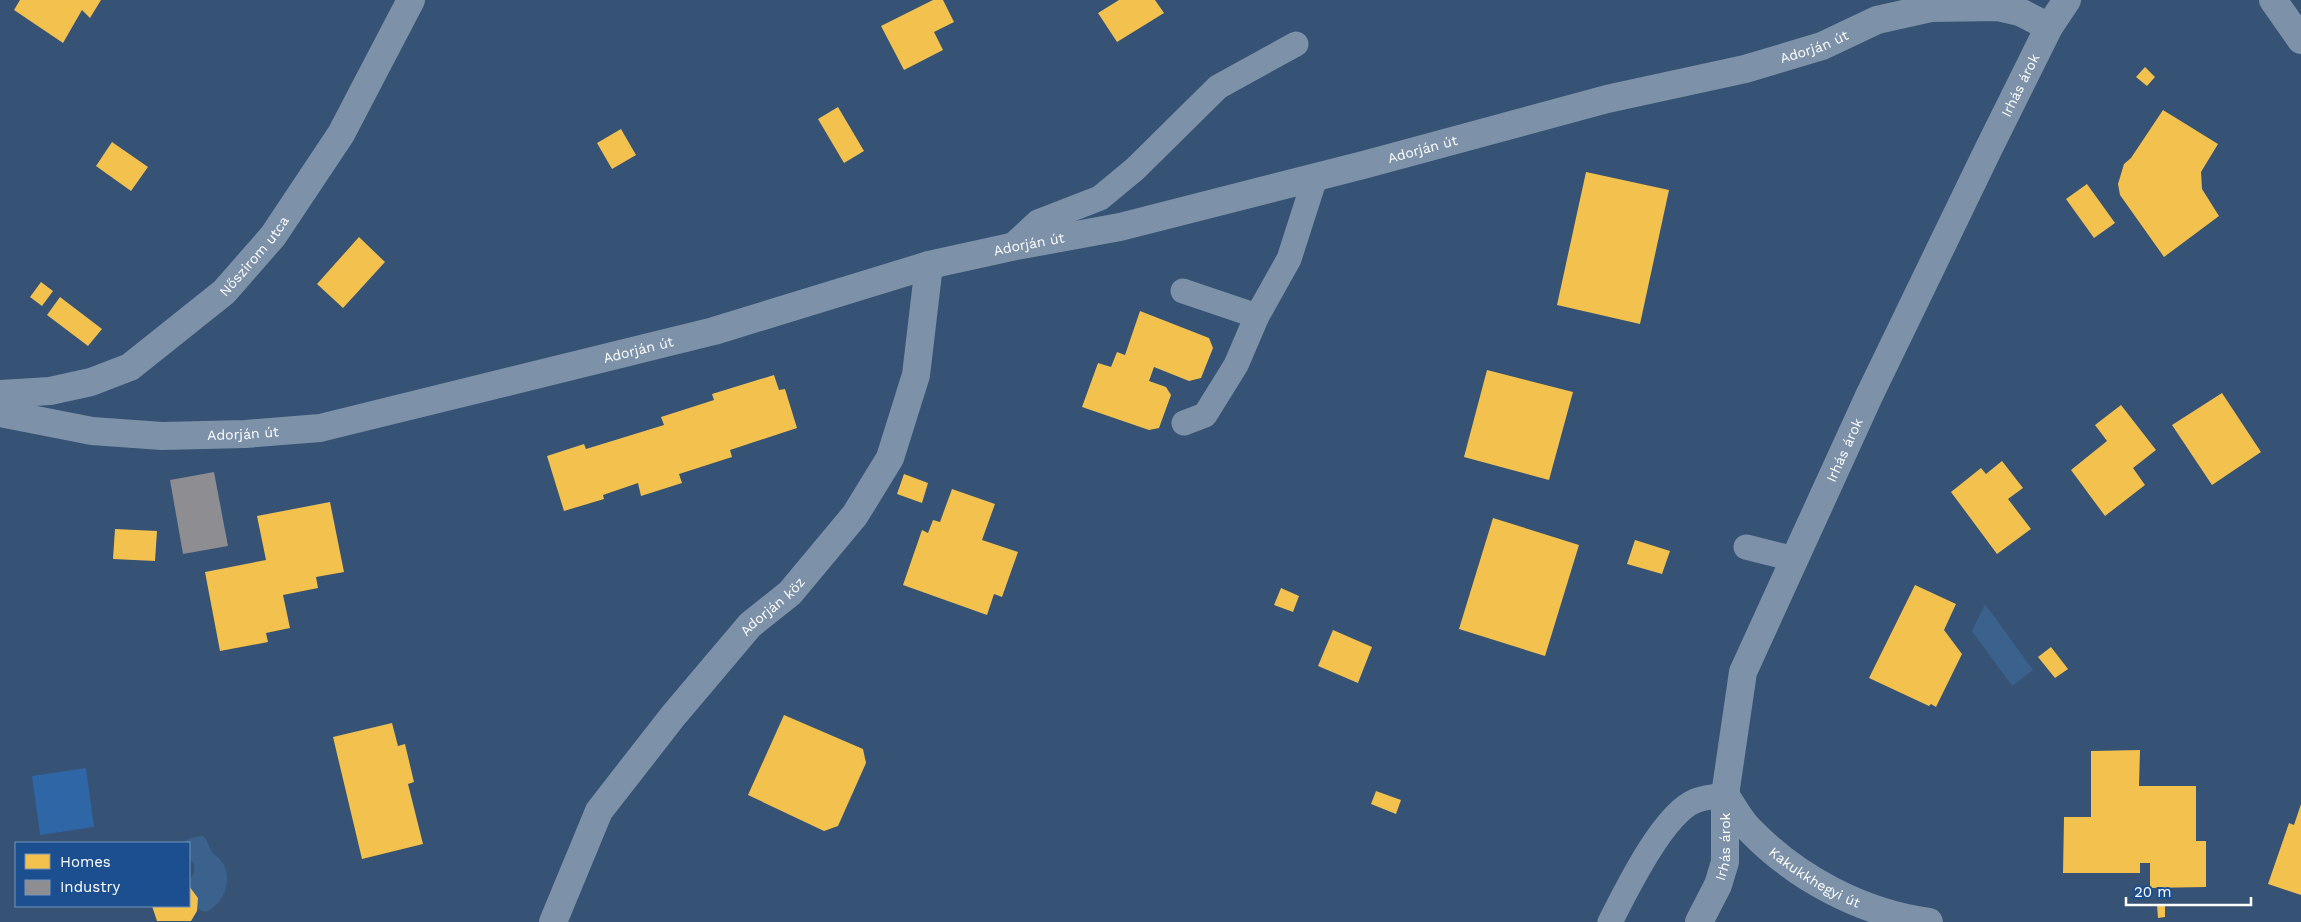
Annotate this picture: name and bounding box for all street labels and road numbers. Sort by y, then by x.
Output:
street label: Adorján út [1778,27,1851,66]
street label: Irhás árok [1998,51,2043,119]
street label: Adorján út [1386,132,1459,166]
street label: Nőszirom utca [216,213,292,299]
street label: Adorján út [992,229,1066,259]
street label: Adorján út [602,333,675,366]
street label: Irhás árok [1823,416,1866,484]
street label: Adorján út [207,423,280,443]
street label: Adorján köz [737,574,808,639]
street label: Irhás árok [1712,812,1733,882]
street label: Kakukkhegyi út [1766,844,1863,911]

